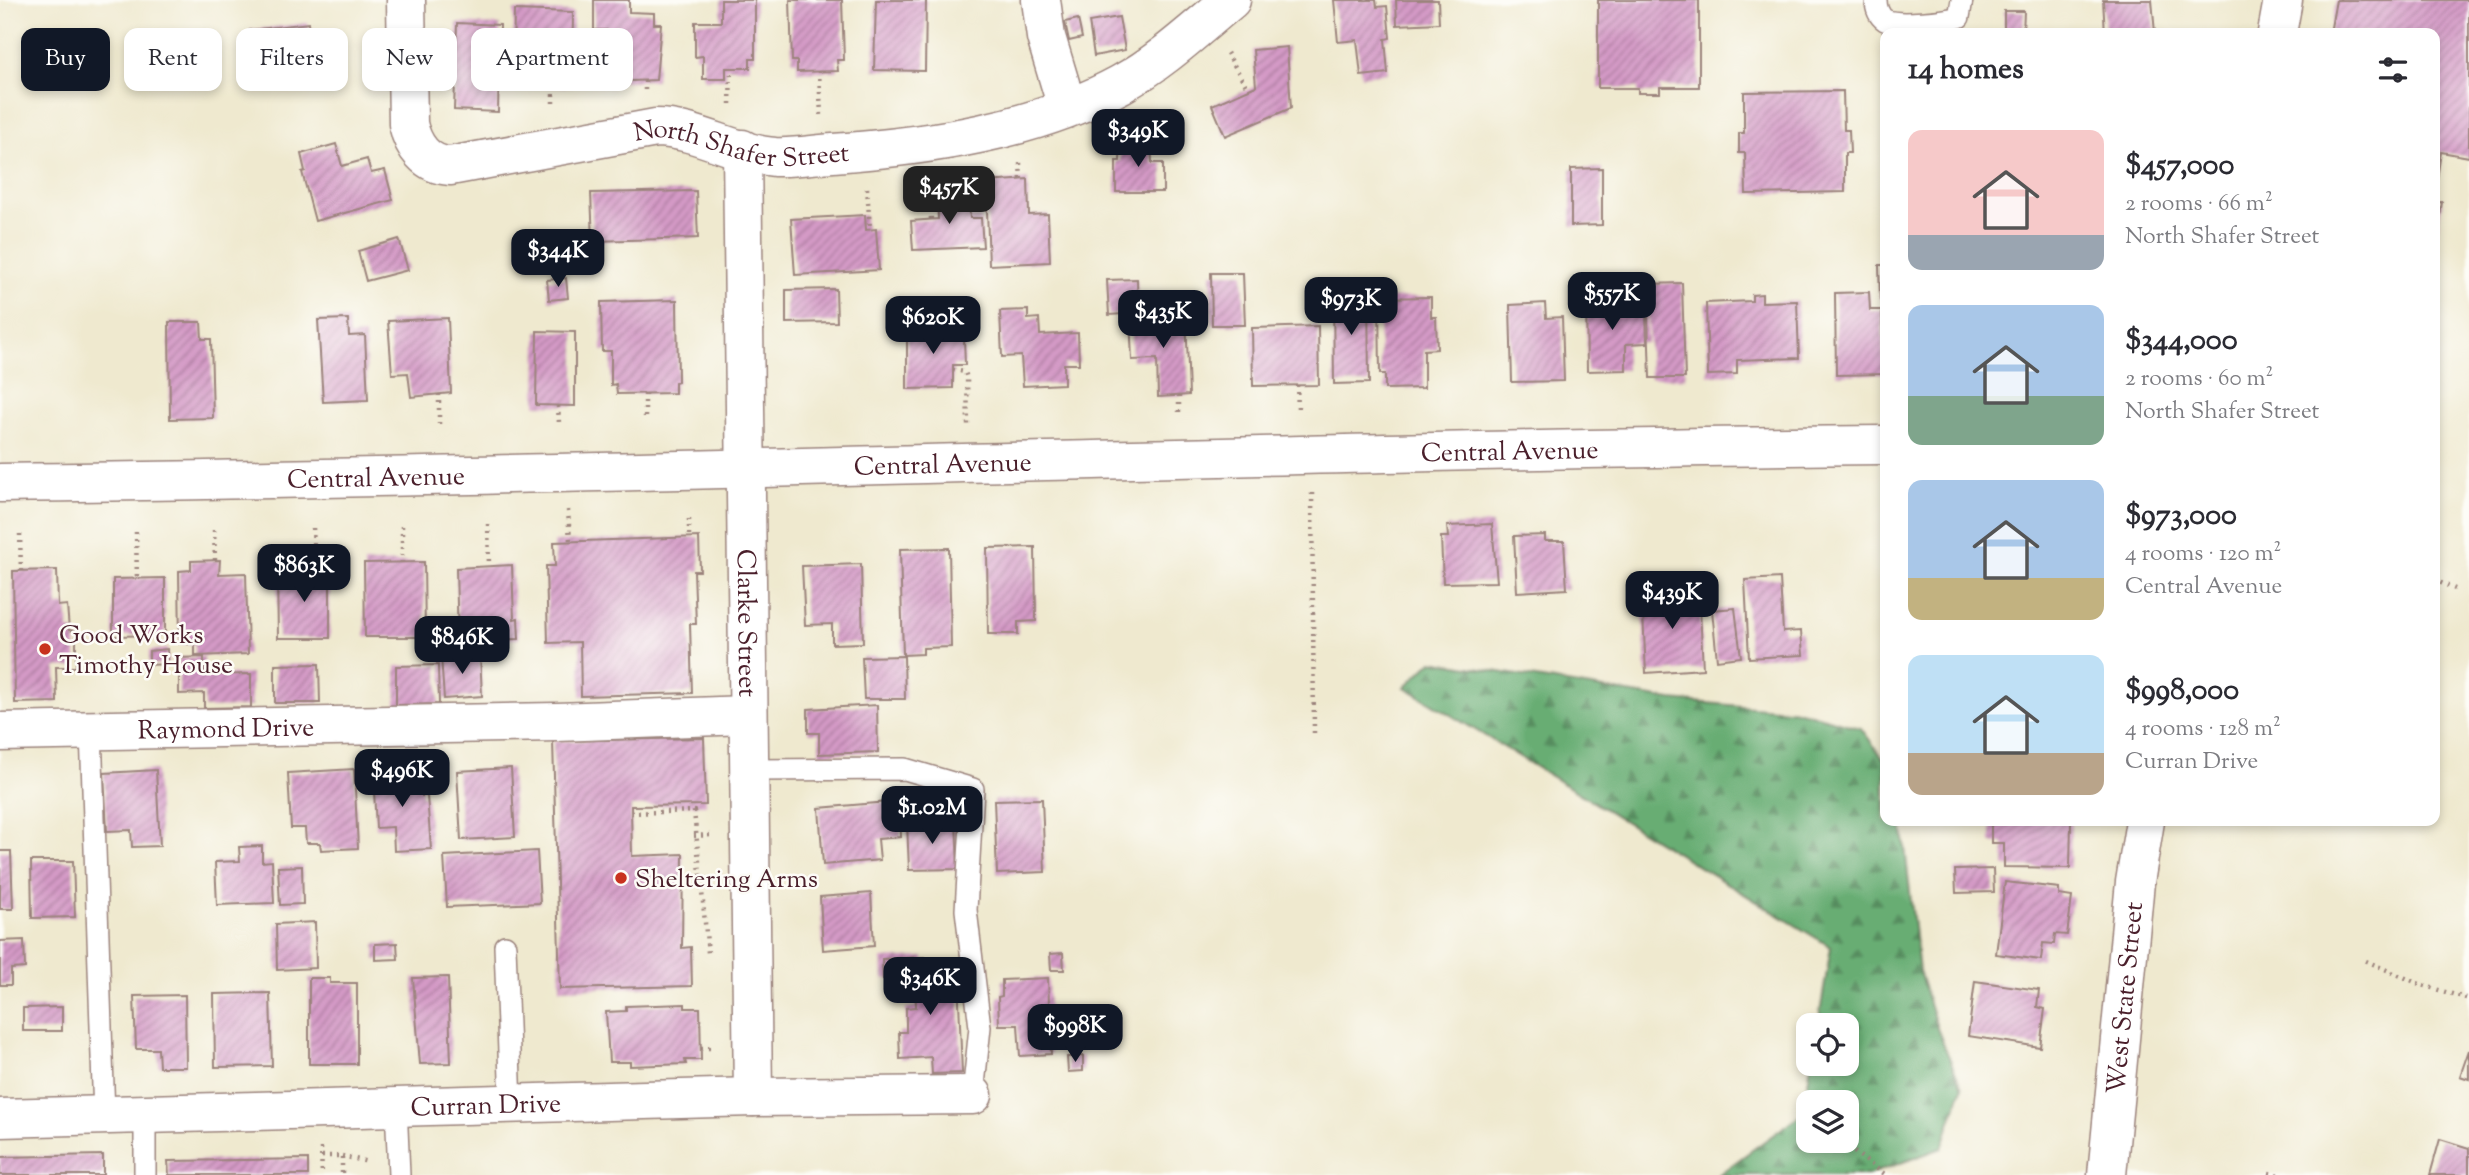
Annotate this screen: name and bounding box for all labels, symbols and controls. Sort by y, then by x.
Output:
chip: Buy [21,28,110,91]
chip: Rent [124,28,222,91]
chip: Filters [236,28,348,91]
chip: New [362,28,457,91]
chip: Apartment [471,28,633,91]
text: 14 homes [1908,49,2024,92]
icon: filters [2374,51,2412,89]
pin: $349K [1089,110,1187,169]
street label: North Shafer Street [631,112,851,178]
text: $349K [1108,115,1168,148]
text: $457,000 [2125,145,2234,188]
icon: home [1964,158,2048,242]
pin: $457K [900,166,998,226]
text: $457K [919,172,979,205]
text: 2 rooms · 66 m² [2125,188,2273,221]
text: North Shafer Street [2125,221,2319,254]
pin: $344K [509,230,607,289]
text: $344K [527,235,589,268]
pin: $557K [1563,272,1661,332]
pin: $973K [1302,278,1400,337]
text: $557K [1584,278,1640,311]
text: $973K [1321,283,1381,316]
pin: $435K [1114,290,1212,350]
pin: $620K [884,296,982,356]
text: $435K [1134,296,1192,329]
text: $620K [901,302,965,335]
text: $344,000 [2125,320,2238,363]
icon: home [1964,333,2048,417]
text: 2 rooms · 60 m² [2125,363,2273,396]
text: North Shafer Street [2125,396,2319,429]
street label: Central Avenue [1420,433,1599,473]
street label: Central Avenue [853,445,1032,487]
street label: Central Avenue [287,459,465,500]
text: $973,000 [2125,495,2237,538]
icon: home [1964,508,2048,592]
text: 4 rooms · 120 m² [2125,538,2281,571]
pin: $863K [255,544,353,604]
street label: Clarke Street [726,549,764,697]
text: $863K [273,550,335,583]
text: Central Avenue [2125,571,2282,604]
pin: $439K [1623,572,1721,631]
text: $439K [1642,577,1702,610]
pin: $846K [413,616,511,676]
place label: Good Works Timothy House [59,618,233,685]
text: $846K [431,622,494,655]
marker: Good Works Timothy House [37,641,53,657]
text: $998,000 [2125,670,2239,713]
icon: home [1964,683,2048,767]
street label: Raymond Drive [137,710,315,751]
text: 4 rooms · 128 m² [2125,713,2281,746]
text: Curran Drive [2125,746,2258,779]
pin: $496K [353,750,451,809]
text: $496K [371,755,433,788]
pin: $1.02M [875,786,989,846]
text: $1.02M [897,792,967,825]
place label: Sheltering Arms [635,862,818,899]
marker: Sheltering Arms [613,870,629,886]
street label: West State Street [2099,900,2154,1096]
pin: $346K [881,958,979,1017]
text: $346K [899,963,961,996]
pin: $998K [1026,1004,1124,1064]
text: $998K [1044,1010,1106,1043]
map controls [1796,1013,1859,1153]
button: locate [1796,1013,1859,1076]
street label: Curran Drive [410,1086,562,1128]
button: layers [1796,1090,1859,1153]

